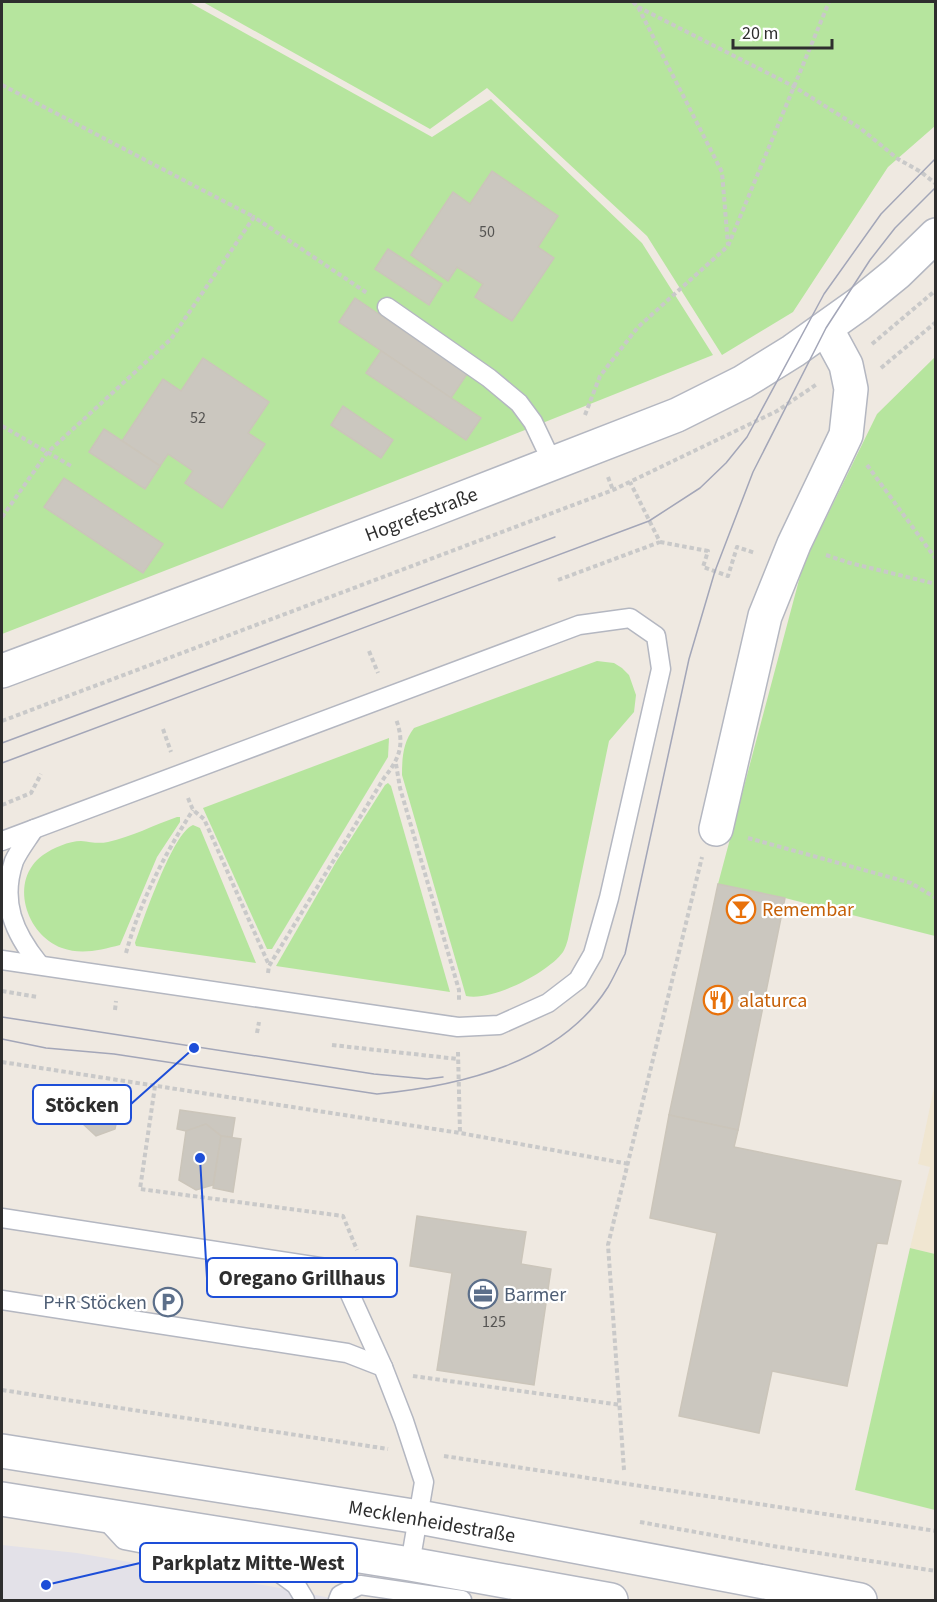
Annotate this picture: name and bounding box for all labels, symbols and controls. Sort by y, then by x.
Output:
scale bar [733,12,832,50]
text: 20 m [742,21,778,46]
house number: 50 [479,221,495,243]
house number: 52 [190,407,206,429]
street label: Hogrefestraße [361,481,482,549]
bar icon: Remembar [725,893,757,925]
place label: Remembar [762,896,854,924]
restaurant icon: alaturca [702,984,734,1016]
place label: alaturca [739,987,807,1015]
callout: Stöcken [33,1085,131,1124]
text: Stöcken [45,1090,119,1120]
callout: Oregano Grillhaus [207,1258,397,1297]
text: Oregano Grillhaus [219,1263,385,1293]
office icon: Barmer [467,1278,499,1310]
place label: Barmer [504,1281,566,1309]
parking icon: P+R Stöcken [152,1286,184,1318]
place label: P+R Stöcken [43,1289,147,1317]
house number: 125 [482,1311,506,1333]
street label: Mecklenheidestraße [346,1494,517,1550]
callout: Parkplatz Mitte-West [140,1543,357,1582]
text: Parkplatz Mitte-West [151,1548,345,1578]

